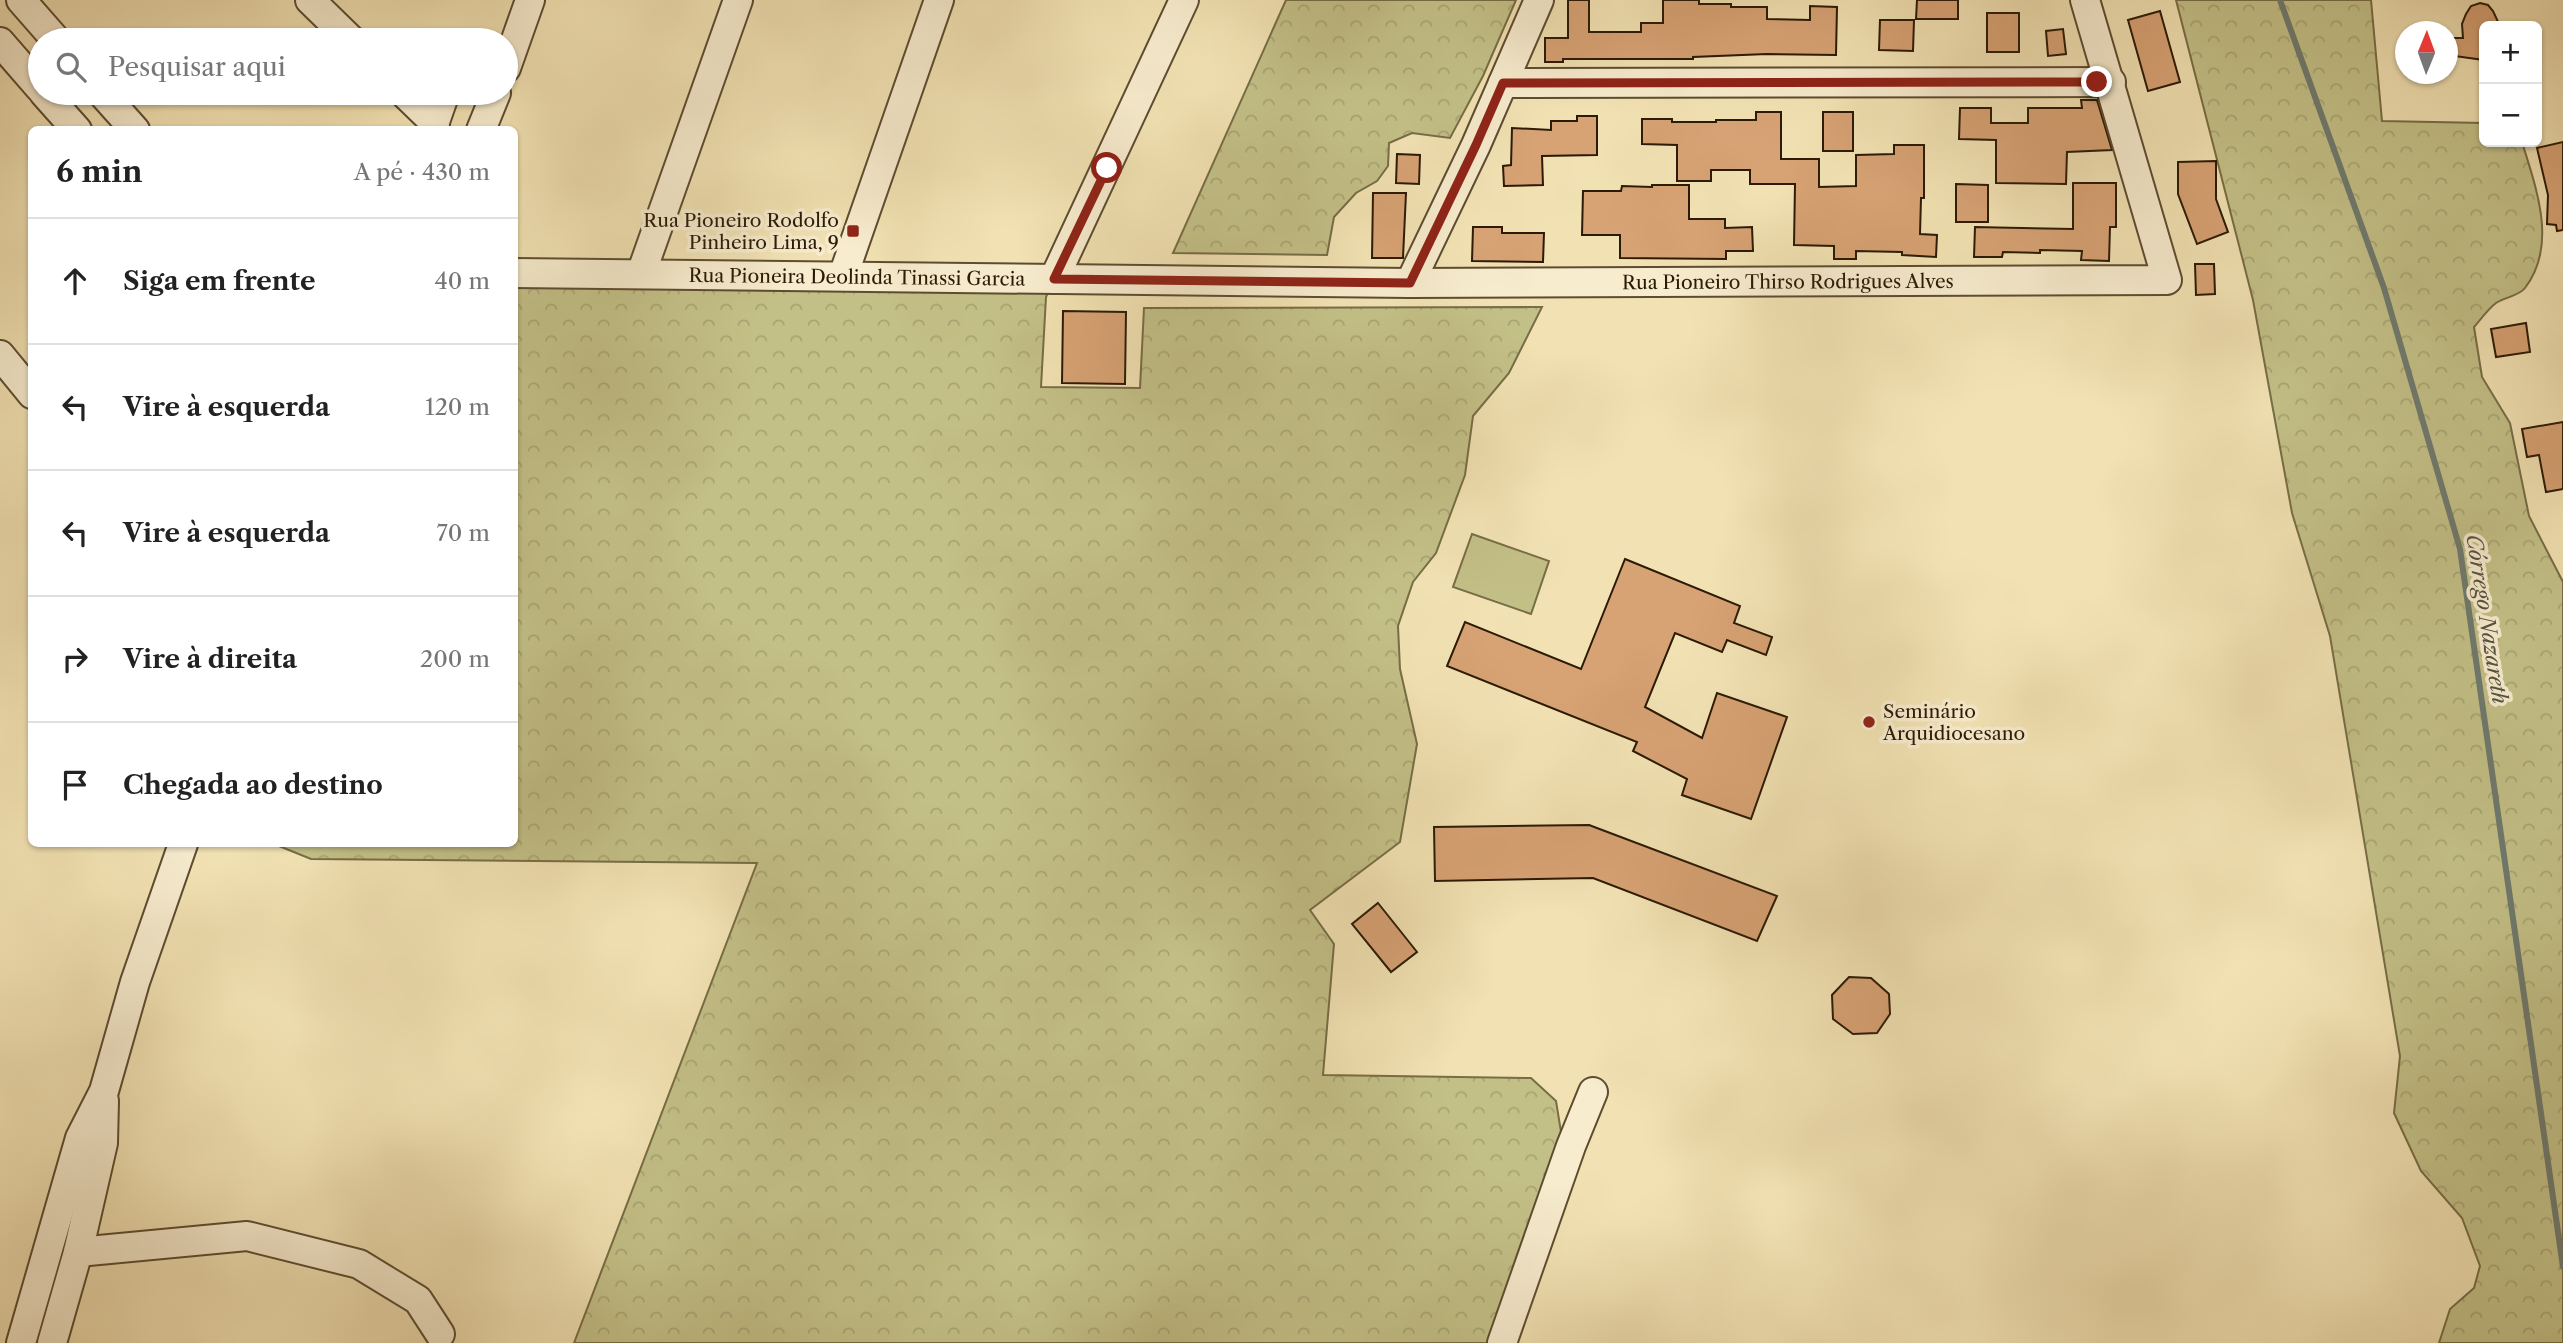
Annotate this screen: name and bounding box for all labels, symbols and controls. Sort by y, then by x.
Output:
north arrow [2395,21,2458,84]
map controls [2479,21,2542,147]
button: + [2479,21,2542,84]
search box [28,28,518,105]
icon: search [52,48,90,86]
text: Pesquisar aqui [108,51,286,83]
route end [2081,66,2112,97]
button: − [2479,84,2542,147]
route start [1091,152,1122,183]
text: 6 min [56,153,143,190]
text: A pé · 430 m [354,158,490,186]
place label: Rua Pioneiro Rodolfo Pinheiro Lima, 9 [643,209,839,254]
marker: Rua Pioneiro Rodolfo Pinheiro Lima, 9 [845,223,861,239]
icon: ahead [56,262,94,300]
street label: Rua Pioneira Deolinda Tinassi Garcia [689,263,1025,290]
text: Siga em frente [123,265,316,297]
text: 40 m [435,267,490,295]
street label: Rua Pioneiro Thirso Rodrigues Alves [1622,269,1954,294]
icon: left [56,388,94,426]
text: Vire à esquerda [123,391,330,423]
text: 120 m [425,393,490,421]
icon: left [56,514,94,552]
text: Vire à esquerda [123,517,330,549]
text: 70 m [437,519,490,547]
water label: Córrego Nazareth [2461,532,2513,706]
icon: right [56,640,94,678]
text: Vire à direita [123,643,297,675]
text: 200 m [420,645,490,673]
place label: Seminário Arquidiocesano [1882,700,2025,745]
marker: Seminário Arquidiocesano [1861,714,1877,730]
icon: arrive [56,766,94,804]
text: Chegada ao destino [123,769,383,801]

